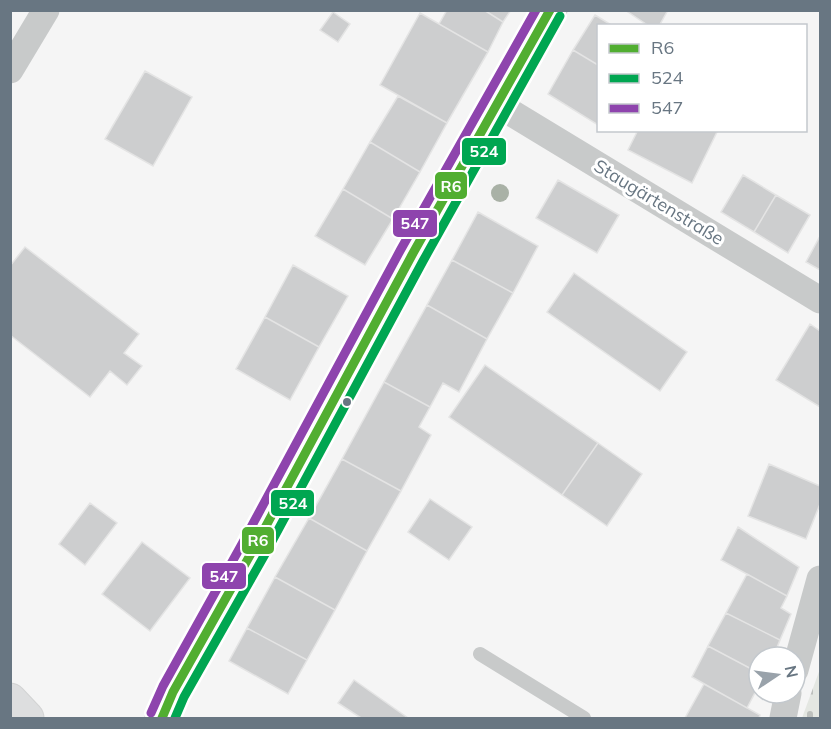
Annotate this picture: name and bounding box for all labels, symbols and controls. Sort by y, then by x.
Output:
legend [597,24,807,132]
text: R6 [651,36,674,59]
text: 524 [651,66,684,89]
text: 547 [651,96,683,119]
line badge: 524 [461,137,507,166]
text: 524 [470,141,499,161]
street label: Staugärtenstraße [590,154,728,250]
line badge: R6 [434,171,468,200]
text: R6 [441,176,462,196]
line badge: 547 [392,209,438,238]
text: 547 [401,213,429,233]
unlabelled marker [341,396,353,408]
line badge: 524 [270,489,315,517]
text: 524 [279,493,308,513]
line badge: R6 [241,526,275,555]
text: R6 [248,530,269,550]
line badge: 547 [201,562,247,590]
text: 547 [210,566,238,586]
north arrow [747,645,807,705]
text: N [781,663,803,680]

